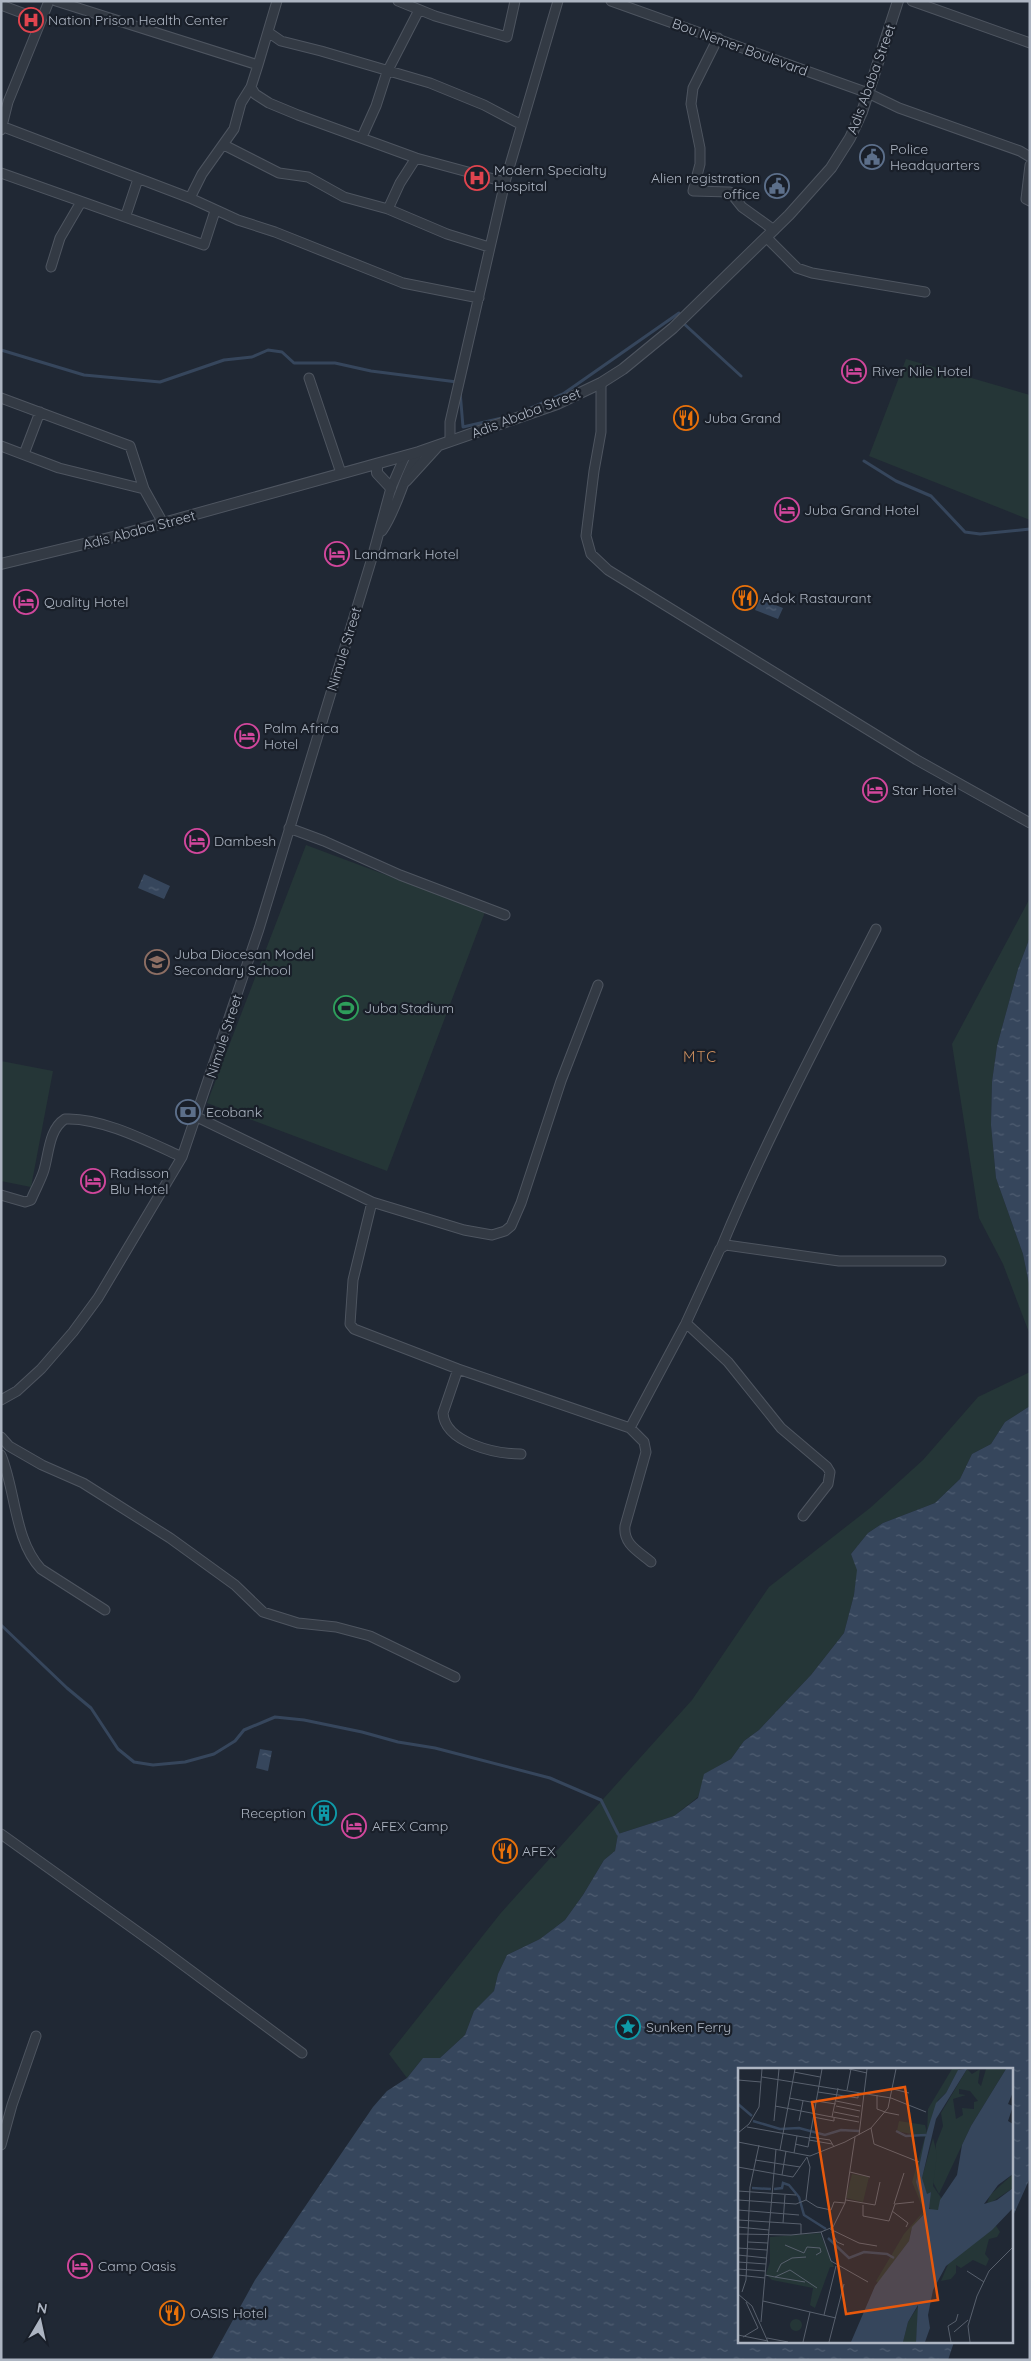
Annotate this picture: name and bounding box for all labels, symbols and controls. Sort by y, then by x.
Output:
hospital icon: Nation Prison Health Center [18,7,44,33]
place label: Nation Prison Health Center [48,11,228,29]
street label: Bou Nemer Boulevard [670,14,810,80]
street label: Adis Ababa Street [843,21,899,137]
place label: Police Headquarters [890,140,980,174]
public building icon: Police Headquarters [859,144,885,170]
place label: Modern Specialty Hospital [494,161,607,195]
hospital icon: Modern Specialty Hospital [464,165,490,191]
place label: Alien registration office [651,169,760,203]
public building icon: Alien registration office [764,173,790,199]
hotel icon: River Nile Hotel [841,358,867,384]
place label: River Nile Hotel [872,362,971,380]
street label: Adis Ababa Street [469,384,584,442]
restaurant icon: Juba Grand [673,405,699,431]
place label: Juba Grand [704,409,781,427]
hotel icon: Juba Grand Hotel [774,497,800,523]
place label: Juba Grand Hotel [804,501,919,519]
street label: Adis Ababa Street [81,506,198,554]
hotel icon: Landmark Hotel [324,541,350,567]
place label: Landmark Hotel [354,545,459,563]
restaurant icon: Adok Rastaurant [732,585,758,611]
hotel icon: Quality Hotel [13,589,39,615]
place label: Adok Rastaurant [762,589,872,607]
place label: Quality Hotel [44,593,128,611]
street label: Nimule Street [323,605,365,693]
place label: Palm Africa Hotel [264,719,339,753]
hotel icon: Palm Africa Hotel [234,723,260,749]
hotel icon: Star Hotel [862,777,888,803]
place label: Star Hotel [892,781,957,799]
hotel icon: Dambesh [184,828,210,854]
place label: Dambesh [214,832,276,850]
place label: Juba Diocesan Model Secondary School [174,945,314,979]
school or university icon: Juba Diocesan Model Secondary School [144,949,170,975]
street label: Nimule Street [202,992,246,1080]
sports icon: Juba Stadium [333,995,359,1021]
place label: Juba Stadium [364,999,454,1017]
district label: MTC [683,1047,717,1066]
bank icon: Ecobank [175,1099,201,1125]
place label: Ecobank [206,1103,262,1121]
place label: Radisson Blu Hotel [110,1164,169,1198]
hotel icon: Radisson Blu Hotel [80,1168,106,1194]
building icon: Reception [311,1800,337,1826]
place label: Reception [241,1804,306,1822]
hotel icon: AFEX Camp [341,1813,367,1839]
place label: AFEX Camp [372,1817,448,1835]
restaurant icon: AFEX [492,1838,518,1864]
place label: AFEX [522,1842,556,1860]
place icon: Sunken Ferry [615,2014,641,2040]
place label: Sunken Ferry [646,2018,731,2036]
inset map [738,2068,1014,2344]
hotel icon: Camp Oasis [67,2253,93,2279]
place label: Camp Oasis [98,2257,176,2275]
north arrow [15,2296,65,2346]
text: N [36,2298,49,2318]
restaurant icon: OASIS Hotel [159,2300,185,2326]
place label: OASIS Hotel [190,2304,267,2322]

